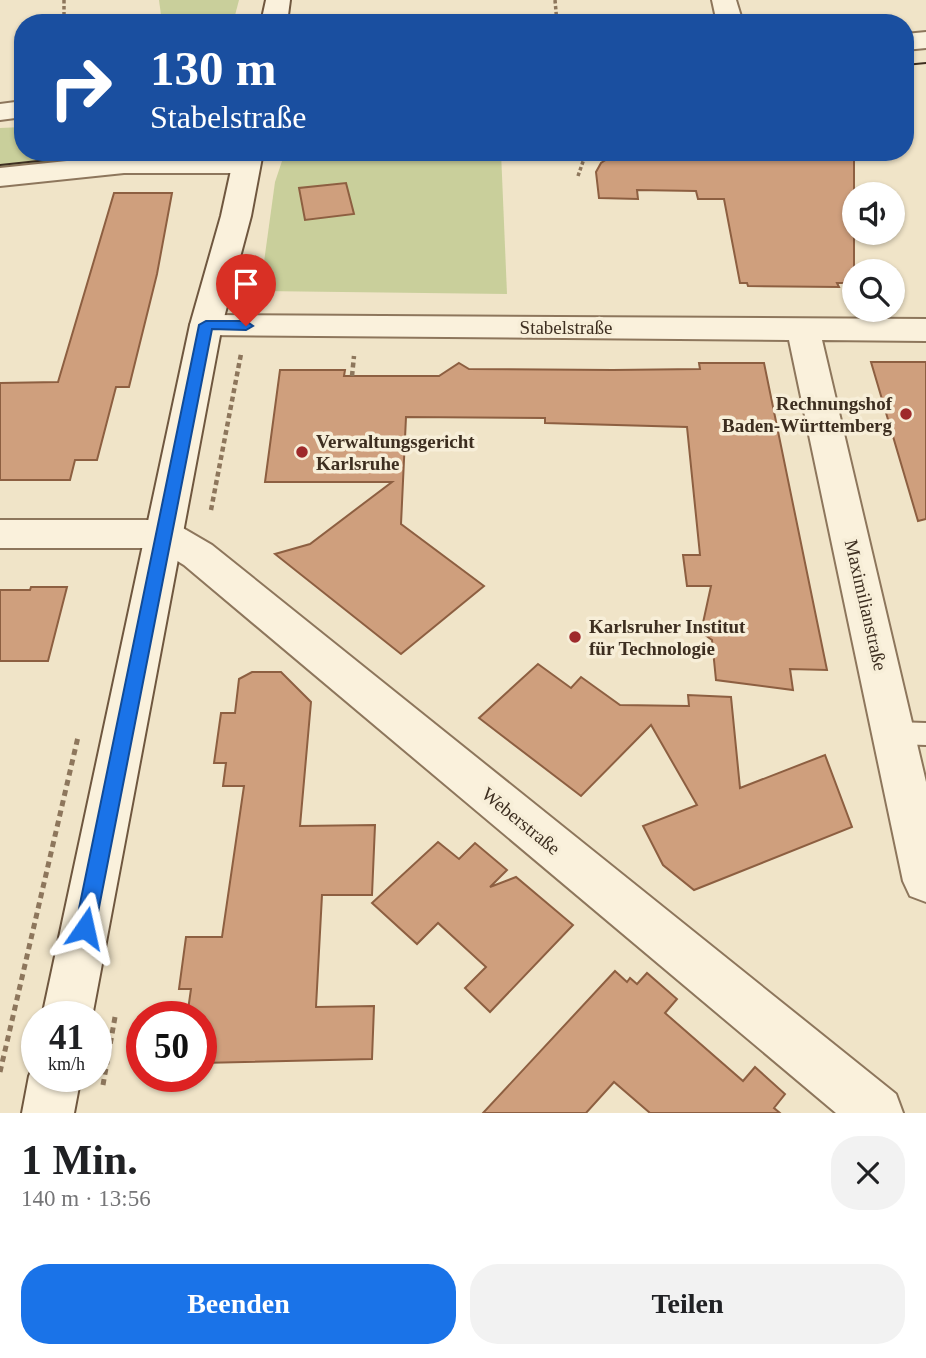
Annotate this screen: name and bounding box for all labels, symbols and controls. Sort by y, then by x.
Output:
text: 130 m [150,41,277,96]
icon: right [35,42,126,133]
text: Stabelstraße [150,99,306,135]
map controls [842,182,905,322]
button: sound [842,182,905,245]
pin [216,254,276,326]
button: search [842,259,905,322]
icon: arrive [227,265,265,303]
street label: Stabelstraße [520,317,612,338]
place label: Rechnungshof Baden-Württemberg [722,393,893,436]
marker: Rechnungshof Baden-Württemberg [898,406,914,422]
place label: Verwaltungsgericht Karlsruhe [316,431,475,474]
marker: Verwaltungsgericht Karlsruhe [294,444,310,460]
street label: Maximilianstraße [841,537,891,673]
place label: Karlsruher Institut für Technologie [589,616,746,659]
marker: Karlsruher Institut für Technologie [567,629,583,645]
street label: Weberstraße [478,783,564,859]
position arrow [48,891,122,965]
speed limit sign: 50 [126,1001,217,1092]
text: 41 [49,1018,84,1057]
text: km/h [48,1054,85,1074]
button: close [831,1136,905,1210]
text: 1 Min. [21,1137,138,1183]
text: 140 m · 13:56 [21,1186,151,1211]
button: Beenden [21,1264,456,1344]
button: Teilen [470,1264,905,1344]

